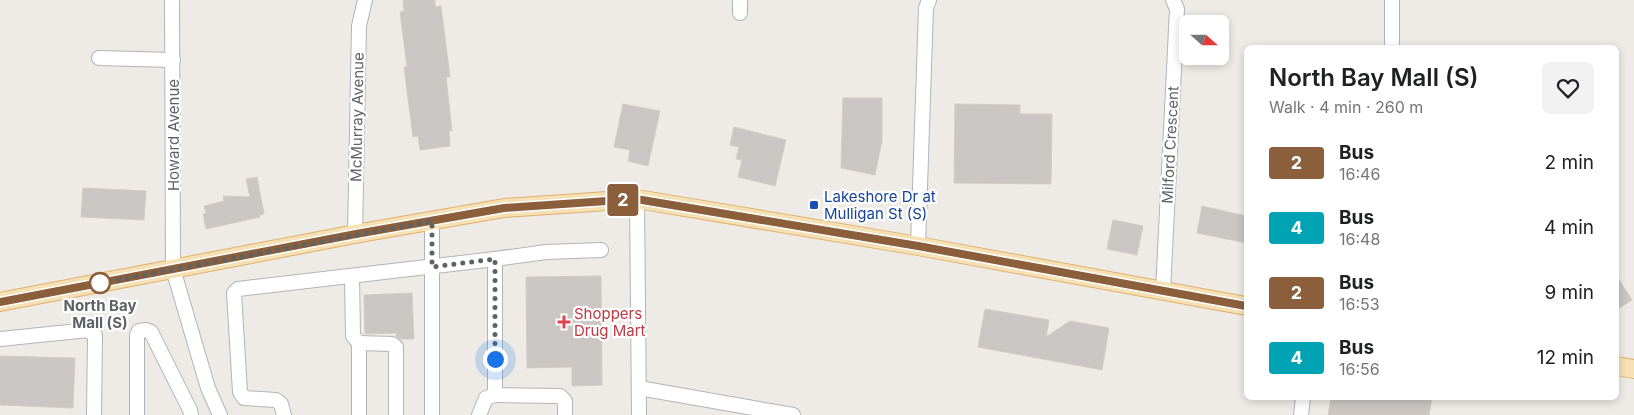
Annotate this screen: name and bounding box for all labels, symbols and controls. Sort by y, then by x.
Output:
north arrow [1179,15,1229,65]
map controls [1179,15,1229,65]
street label: McMurray Avenue [346,52,368,182]
button: heart [1542,62,1594,114]
text: North Bay Mall (S) [1269,63,1478,92]
street label: Howard Avenue [164,79,183,191]
street label: Milford Crescent [1157,86,1183,204]
text: Walk · 4 min · 260 m [1269,97,1423,117]
text: Bus [1339,141,1374,164]
text: 2 min [1545,151,1594,174]
text: 2 [1291,152,1302,173]
text: 16:46 [1339,164,1380,184]
line badge: 2 [607,184,639,216]
place label: Lakeshore Dr at Mulligan St (S) [824,187,936,223]
text: 2 [617,189,629,210]
marker: Lakeshore Dr at Mulligan St (S) [808,199,820,211]
text: Bus [1339,206,1374,229]
text: 4 min [1544,216,1594,239]
text: 4 [1290,217,1303,238]
text: 16:48 [1339,229,1380,249]
text: Bus [1339,271,1374,294]
marker: North Bay Mall (S) [89,272,111,294]
text: 9 min [1544,281,1594,304]
text: 2 [1291,282,1302,303]
text: 16:53 [1339,294,1380,314]
place label: North Bay Mall (S) [64,296,136,332]
place label: Shoppers Drug Mart [574,304,646,340]
marker: Shoppers Drug Mart [558,316,570,328]
text: Bus [1339,336,1374,359]
text: 12 min [1537,346,1594,369]
your location [483,347,508,372]
text: 4 [1290,347,1303,368]
text: 16:56 [1339,359,1380,379]

